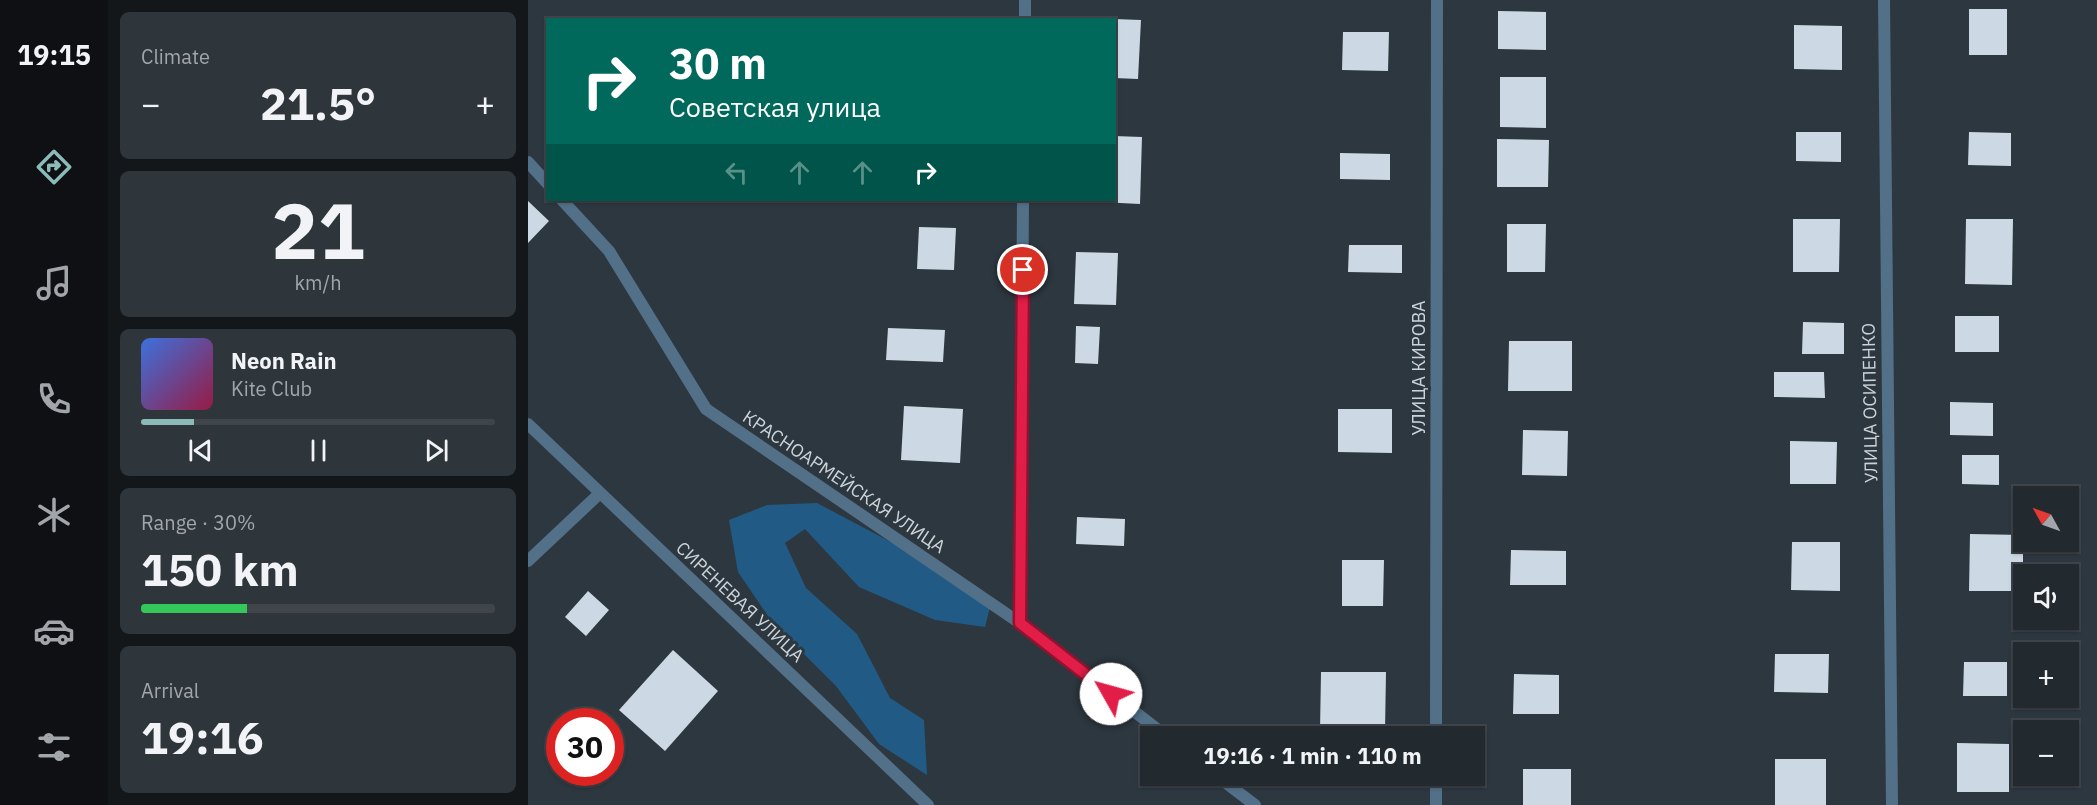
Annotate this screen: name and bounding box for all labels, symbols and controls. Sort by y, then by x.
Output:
text: 30 m [669,36,767,91]
text: 19:15 [17,37,91,72]
icon: right [570,42,648,120]
text: Climate [141,43,210,70]
text: 21.5° [260,74,376,132]
text: − [141,82,161,125]
text: + [475,82,495,125]
text: Советская улица [669,89,881,124]
icon: directions [33,146,75,188]
icon: left [720,156,753,189]
icon: ahead [783,156,816,189]
icon: ahead [846,156,879,189]
icon: right [909,156,942,189]
text: 21 [271,179,365,280]
pin [997,244,1048,295]
icon: arrive [1006,253,1039,286]
icon: music [33,262,75,304]
text: km/h [294,269,342,296]
street label: УЛИЦА КИРОВА [1407,300,1430,436]
street label: УЛИЦА ОСИПЕНКО [1857,323,1882,483]
text: Neon Rain [231,346,337,375]
text: Kite Club [231,375,312,402]
icon: phone [33,378,75,420]
street label: КРАСНОАРМЕЙСКАЯ УЛИЦА [738,405,951,558]
icon: previous [184,434,217,467]
icon: pause [302,434,335,467]
icon: next [420,434,453,467]
north arrow [2013,486,2079,552]
map controls [2013,486,2079,786]
icon: climate [33,494,75,536]
text: Range · 30% [141,509,256,536]
street label: СИРЕНЕВАЯ УЛИЦА [671,536,810,667]
text: 150 km [141,540,299,598]
button: sound [2013,564,2079,630]
icon: car [33,610,75,652]
button: + [2013,642,2079,708]
position arrow [1079,662,1143,726]
text: Arrival [141,677,199,704]
text: 19:16 [141,708,264,766]
speed limit sign: 30 [546,708,624,786]
button: − [2013,720,2079,786]
icon: filters [33,726,75,768]
text: 19:16 · 1 min · 110 m [1203,741,1422,770]

